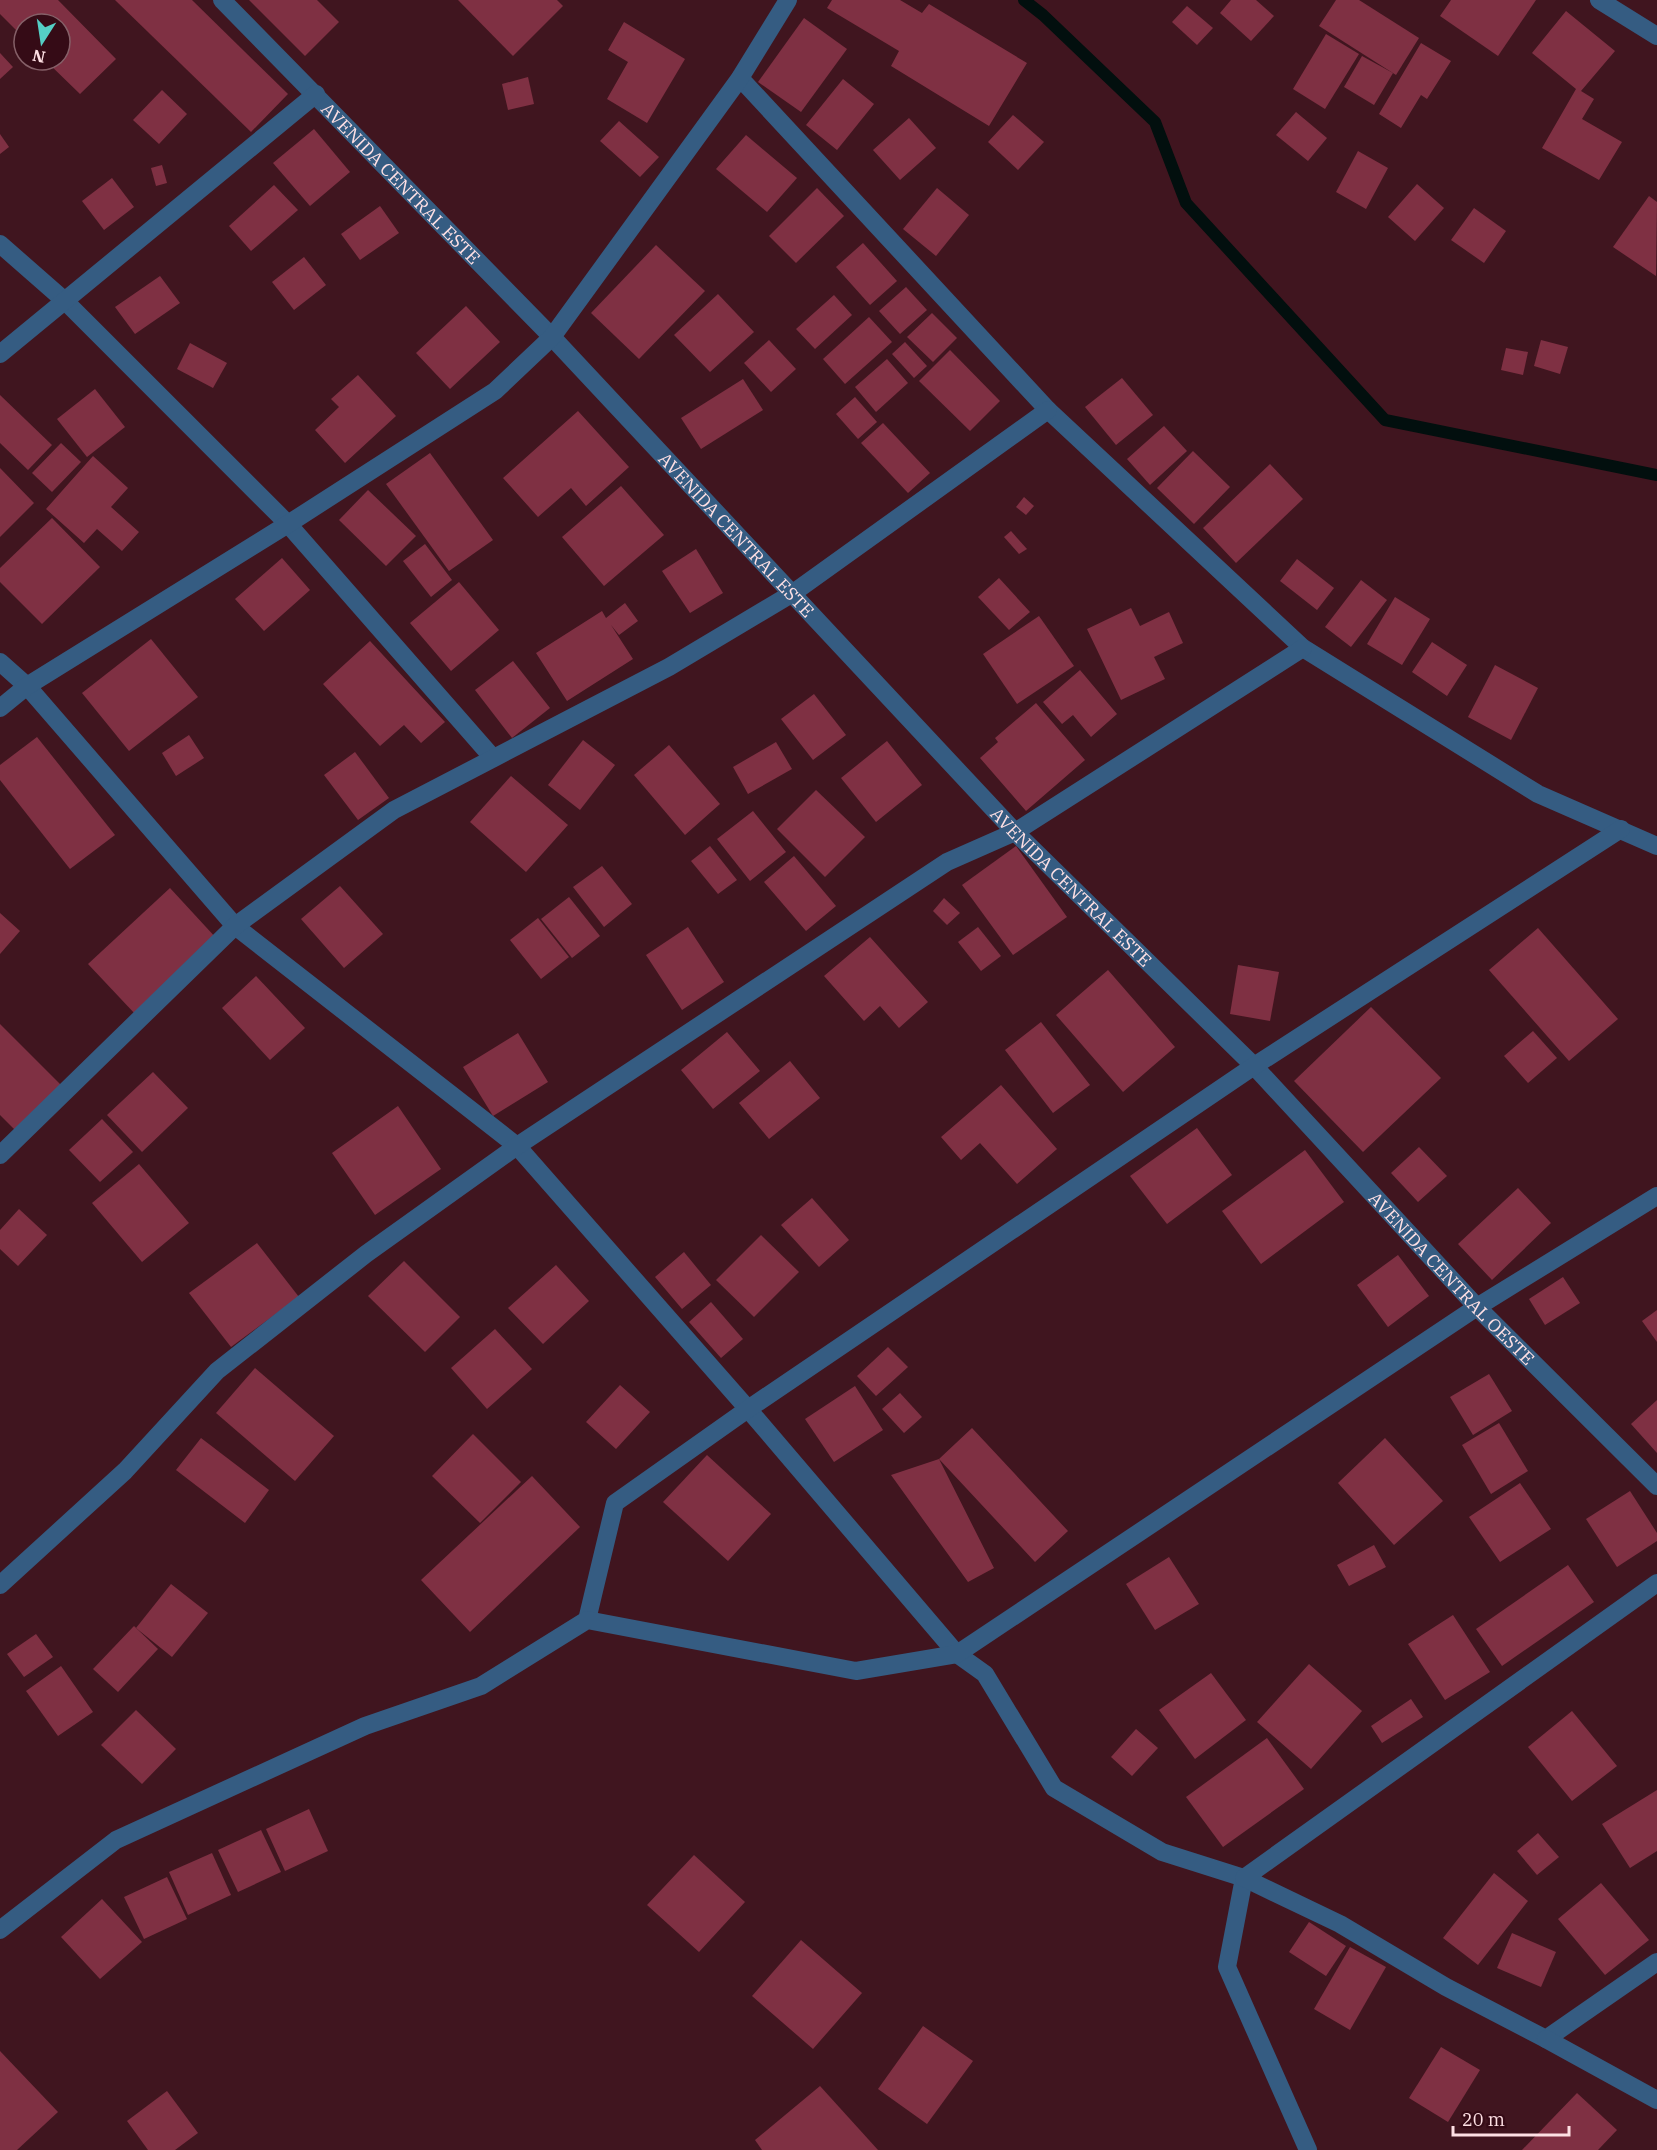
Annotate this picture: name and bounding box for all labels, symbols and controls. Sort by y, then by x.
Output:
north arrow [12,12,72,72]
text: N [31,46,47,68]
street label: AVENIDA CENTRAL ESTE [317,97,486,269]
street label: AVENIDA CENTRAL ESTE [654,447,819,622]
street label: AVENIDA CENTRAL ESTE [986,802,1157,971]
street label: AVENIDA CENTRAL OESTE [1364,1186,1540,1369]
scale bar [1453,2099,1568,2137]
text: 20 m [1462,2108,1505,2131]

